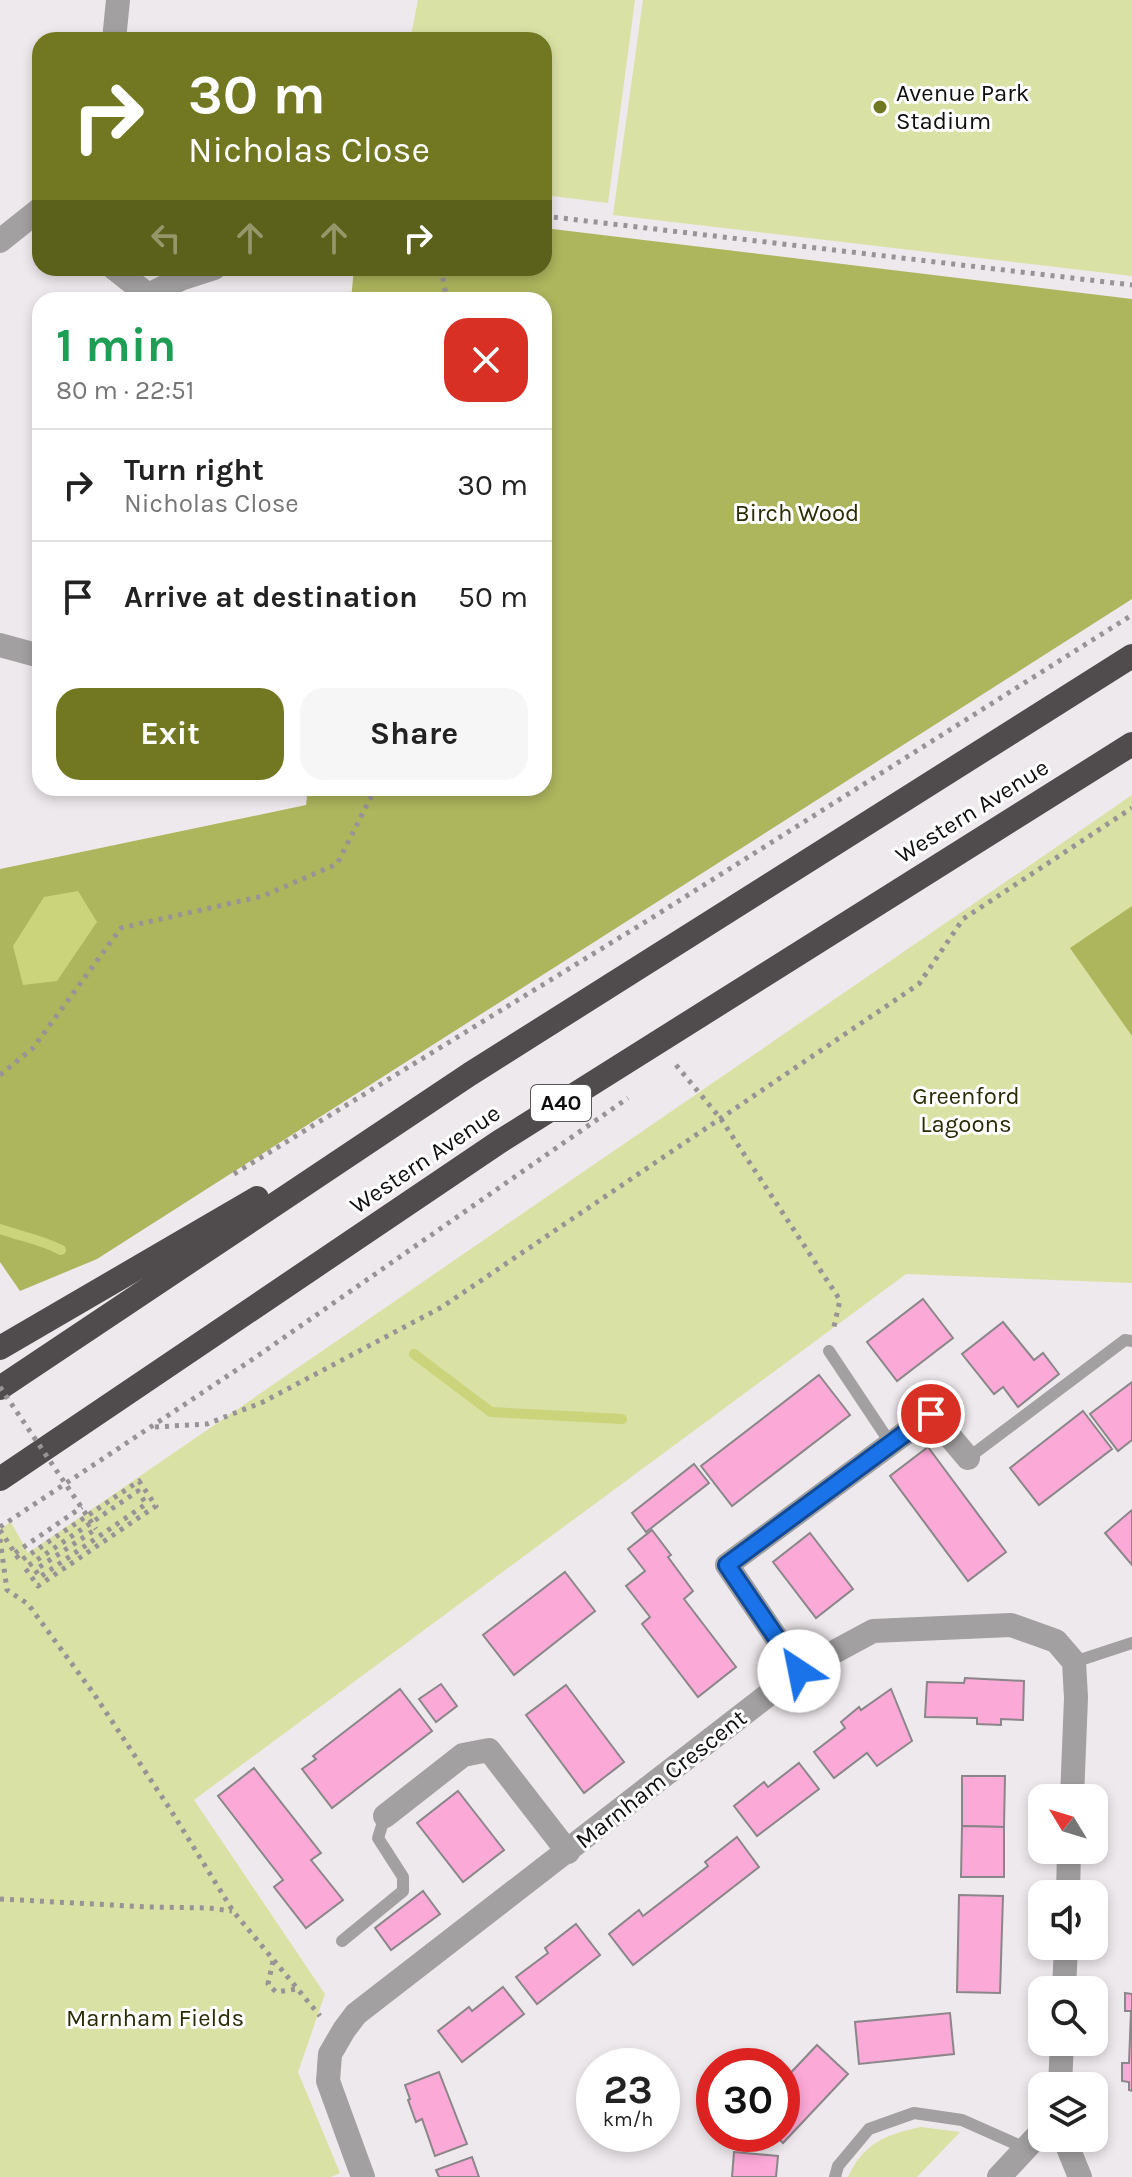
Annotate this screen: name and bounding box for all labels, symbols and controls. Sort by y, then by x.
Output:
text: 30 m [188,62,326,127]
icon: right [56,64,160,168]
place label: Avenue Park Stadium [896,79,1029,135]
marker: Avenue Park Stadium [871,98,889,116]
text: Nicholas Close [188,129,430,171]
icon: left [144,216,188,260]
icon: ahead [228,216,272,260]
icon: ahead [312,216,356,260]
icon: right [396,216,440,260]
text: 1 min [56,317,176,373]
button: close [444,318,528,402]
text: 80 m · 22:51 [56,375,194,406]
text: Turn right [124,452,264,488]
icon: right [56,463,100,507]
text: 30 m [457,467,528,503]
text: Nicholas Close [124,488,299,519]
park label: Birch Wood [735,499,859,527]
icon: arrive [56,575,100,619]
text: Arrive at destination [124,579,418,615]
text: 50 m [458,579,528,615]
button: Exit [56,688,284,780]
button: Share [300,688,528,780]
street label: Western Avenue [890,753,1054,869]
park label: Greenford Lagoons [912,1082,1020,1138]
road number: A40 [531,1085,591,1121]
street label: Western Avenue [345,1099,505,1219]
pin [897,1380,965,1448]
icon: arrive [909,1392,953,1436]
position arrow [757,1629,841,1713]
street label: Marnham Crescent [570,1704,752,1854]
north arrow [1028,1784,1108,1864]
map controls [1028,1784,1108,2152]
button: sound [1028,1880,1108,1960]
button: search [1028,1976,1108,2056]
park label: Marnham Fields [66,2004,244,2032]
speed limit sign: 30 [696,2048,800,2152]
text: 23 [603,2066,653,2113]
button: layers [1028,2072,1108,2152]
text: km/h [603,2108,653,2131]

